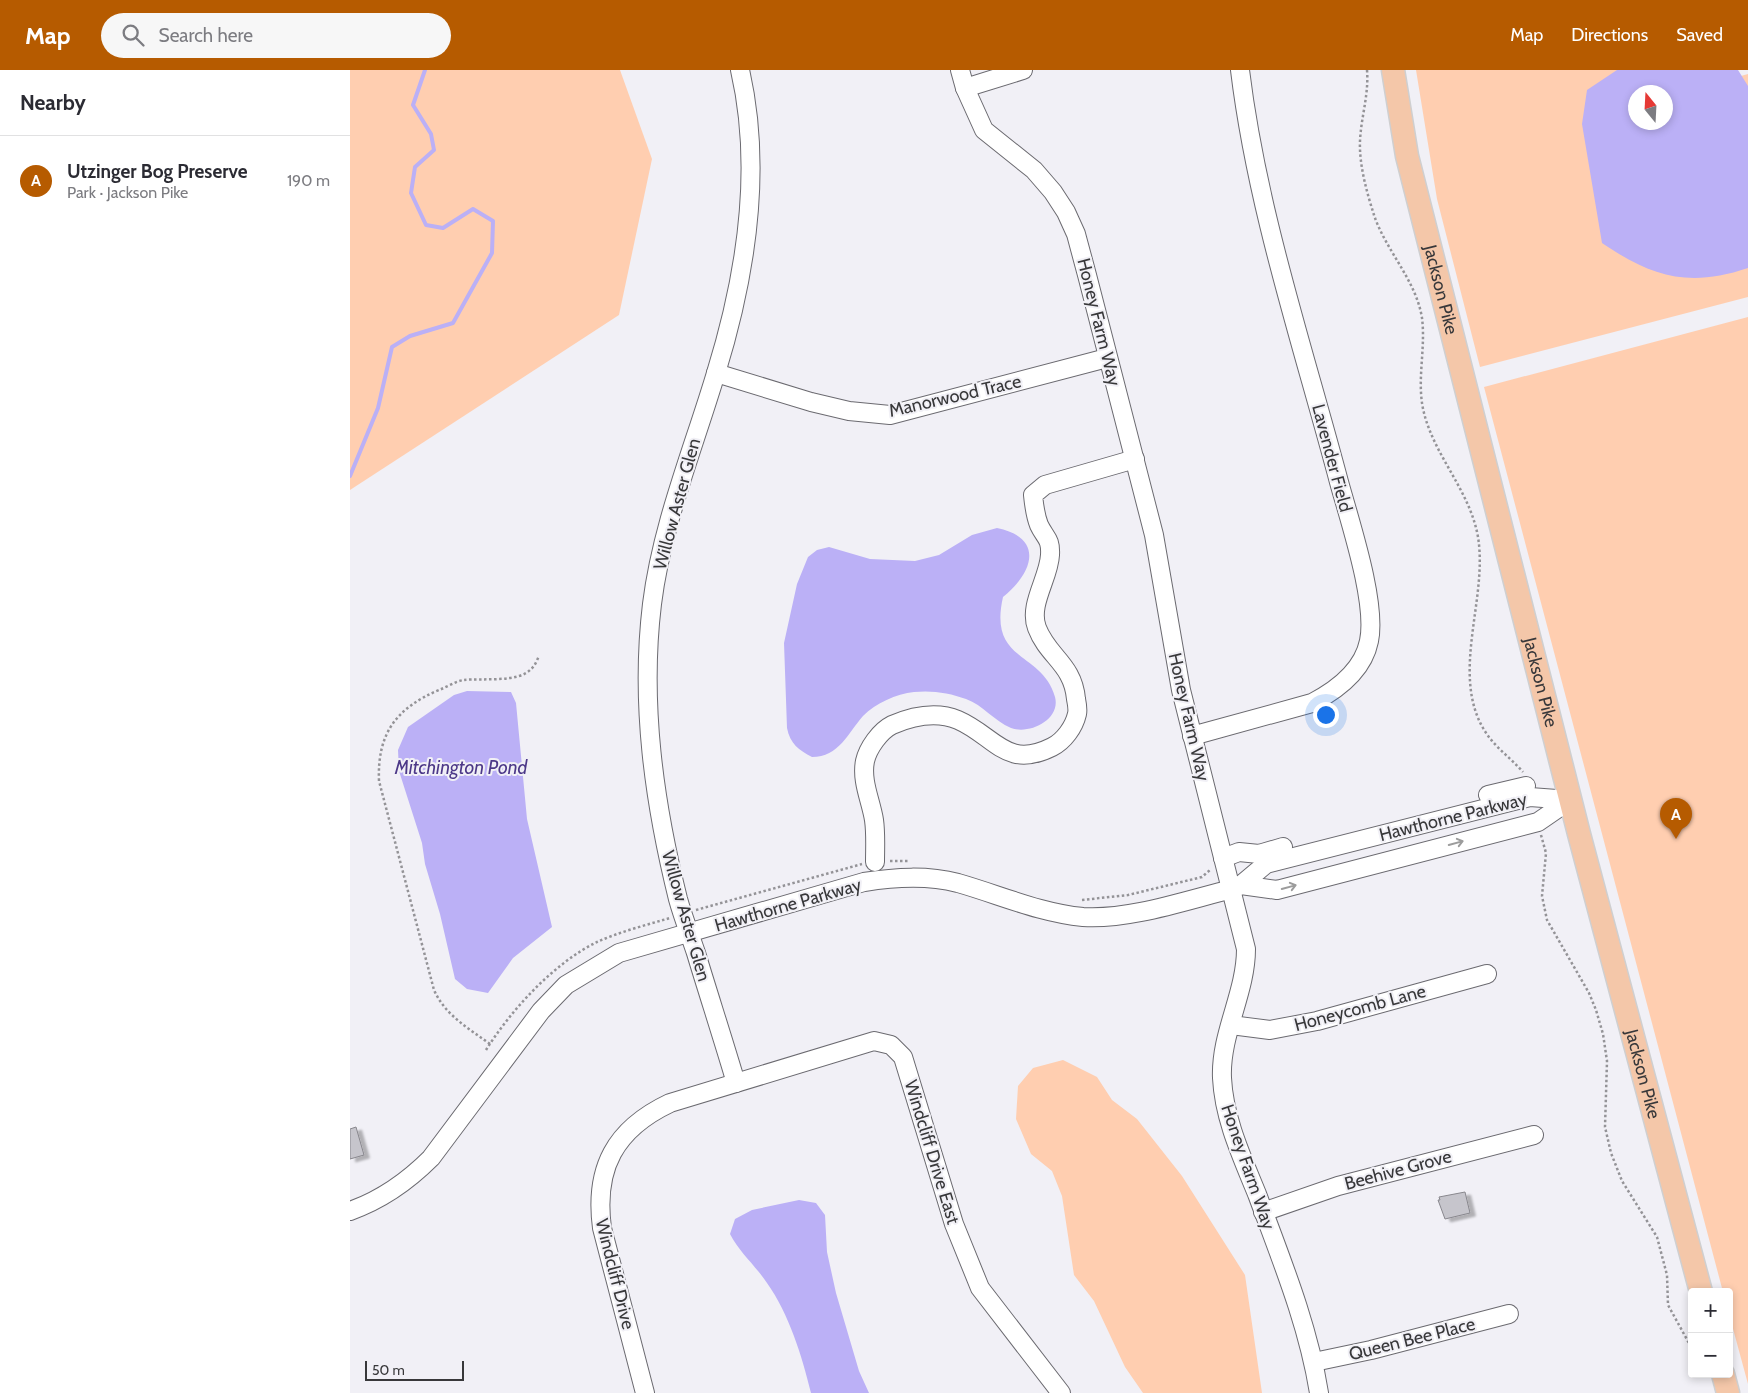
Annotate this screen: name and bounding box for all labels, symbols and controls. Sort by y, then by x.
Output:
search box [101,13,451,58]
text: Map [25,21,71,50]
icon: search [119,21,147,49]
text: Search here [159,24,253,47]
text: Map [1510,24,1543,46]
text: Directions [1571,24,1648,46]
text: Saved [1676,24,1723,46]
north arrow [1628,85,1673,130]
text: Nearby [20,90,86,115]
text: Utzinger Bog Preserve [67,160,248,183]
text: A [31,171,41,190]
text: 190 m [287,171,330,190]
text: Park · Jackson Pike [67,183,188,202]
street label: Jackson Pike [1419,242,1463,337]
street label: Honey Farm Way [1072,256,1126,388]
street label: Manorwood Trace [887,370,1023,422]
street label: Lavender Field [1307,402,1357,514]
street label: Willow Aster Glen [649,436,705,572]
street label: Jackson Pike [1518,634,1562,729]
street label: Honey Farm Way [1164,651,1214,783]
your location [1313,702,1339,728]
water label: Mitchington Pond [394,756,528,779]
street label: Hawthorne Parkway [1377,788,1529,846]
pin: A [1660,798,1692,839]
one-way arrow [1447,838,1463,847]
street label: Willow Aster Glen [657,848,715,984]
street label: Hawthorne Parkway [712,874,864,936]
one-way arrow [1281,881,1297,891]
street label: Honeycomb Lane [1292,980,1428,1036]
street label: Jackson Pike [1620,1026,1665,1121]
street label: Windcliff Drive East [900,1077,964,1227]
street label: Honey Farm Way [1216,1102,1280,1232]
street label: Beehive Grove [1342,1145,1454,1195]
street label: Windcliff Drive [591,1216,639,1332]
map controls [1688,1288,1733,1378]
button: + [1688,1288,1733,1333]
street label: Queen Bee Place [1347,1313,1477,1365]
button: − [1688,1333,1733,1378]
scale bar [365,1358,464,1381]
text: 50 m [372,1361,405,1379]

